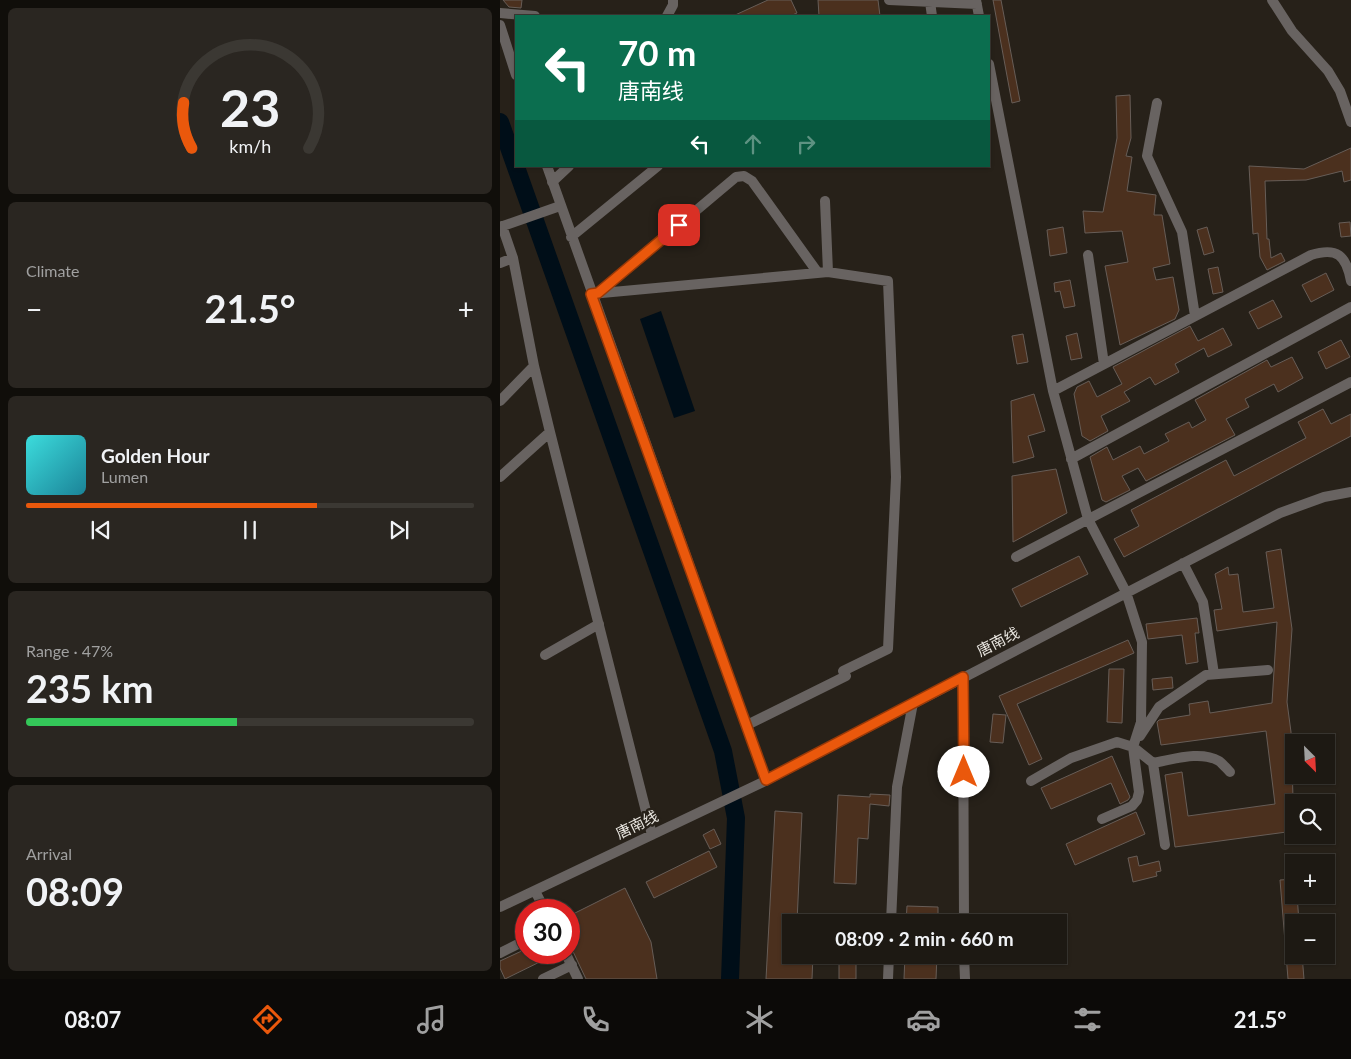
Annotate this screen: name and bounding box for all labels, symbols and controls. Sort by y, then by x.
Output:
text: 70 m [618,31,696,73]
icon: left [535,35,600,100]
text: 23 [220,76,280,138]
text: 唐南线 [618,77,684,104]
icon: left [686,130,714,158]
icon: ahead [739,130,767,158]
icon: right [792,130,820,158]
text: km/h [229,135,271,157]
pin [658,204,700,246]
icon: arrive [665,211,693,239]
text: Climate [26,261,79,280]
text: 21.5° [205,285,295,331]
text: − [26,292,42,326]
text: + [458,292,474,326]
text: Golden Hour [101,444,210,467]
text: Lumen [101,467,148,486]
icon: previous [87,516,115,544]
icon: pause [236,516,264,544]
icon: next [385,516,413,544]
street label: 唐南线 [973,623,1022,659]
text: Range · 47% [26,641,113,660]
text: 235 km [26,665,154,711]
north arrow [1285,734,1335,784]
map controls [1285,734,1335,964]
position arrow [937,745,989,797]
button: search [1285,794,1335,844]
street label: 唐南线 [612,806,661,842]
text: Arrival [26,844,72,863]
button: + [1285,854,1335,904]
text: 08:09 [26,868,124,914]
speed limit sign: 30 [515,899,580,964]
button: − [1285,914,1335,964]
text: 08:09 · 2 min · 660 m [835,927,1014,950]
icon: directions [250,1002,285,1037]
icon: music [414,1002,449,1037]
icon: phone [578,1002,613,1037]
icon: climate [742,1002,777,1037]
icon: car [906,1002,941,1037]
icon: filters [1070,1002,1105,1037]
text: 08:07 [64,1006,121,1033]
text: 21.5° [1234,1006,1287,1033]

